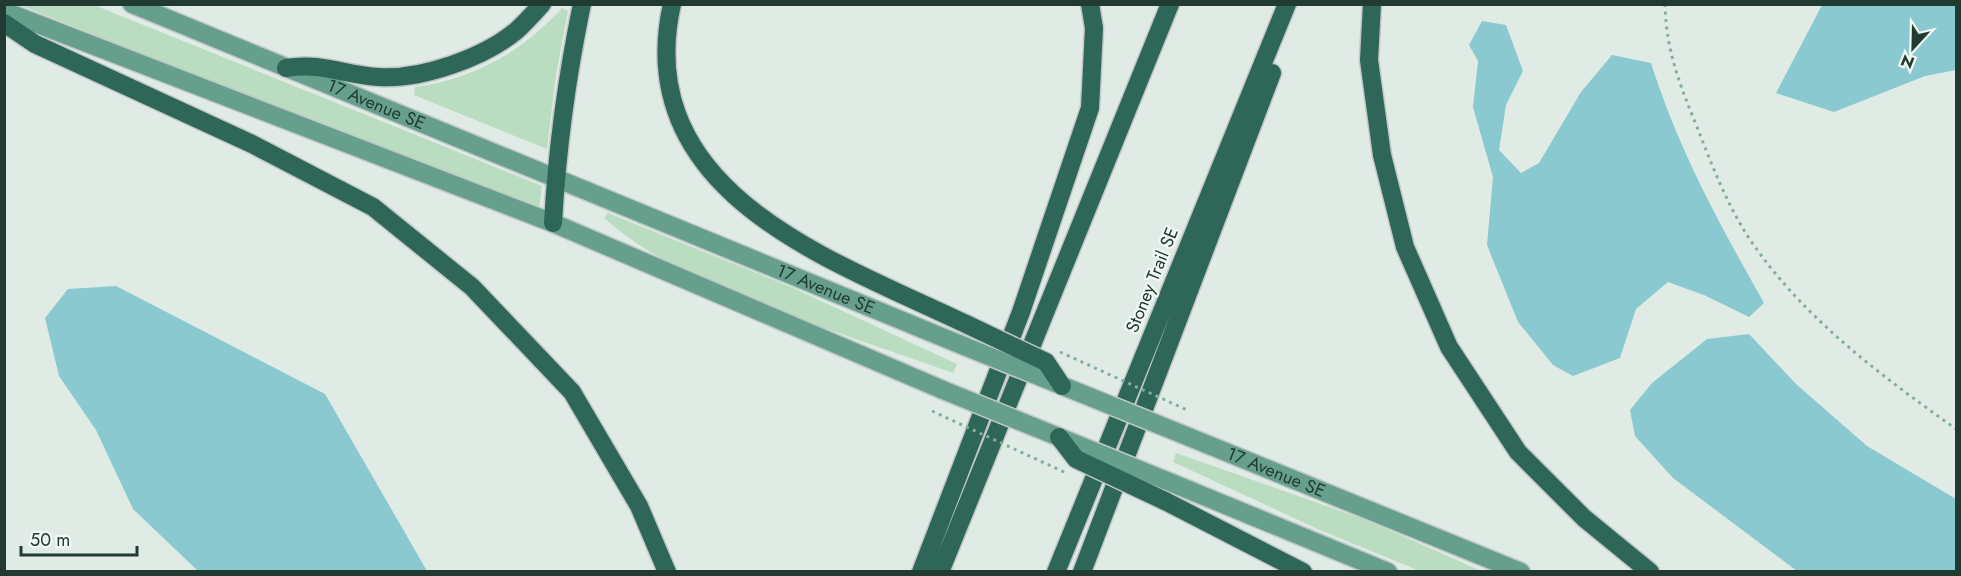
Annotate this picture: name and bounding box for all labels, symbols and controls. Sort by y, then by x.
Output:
north arrow [1883,18,1943,78]
text: N [1897,48,1918,74]
street label: 17 Avenue SE [323,73,429,136]
street label: Stoney Trail SE [1119,223,1185,337]
street label: 17 Avenue SE [773,257,879,321]
street label: 17 Avenue SE [1223,441,1329,504]
scale bar [21,519,136,557]
text: 50 m [30,527,70,553]

